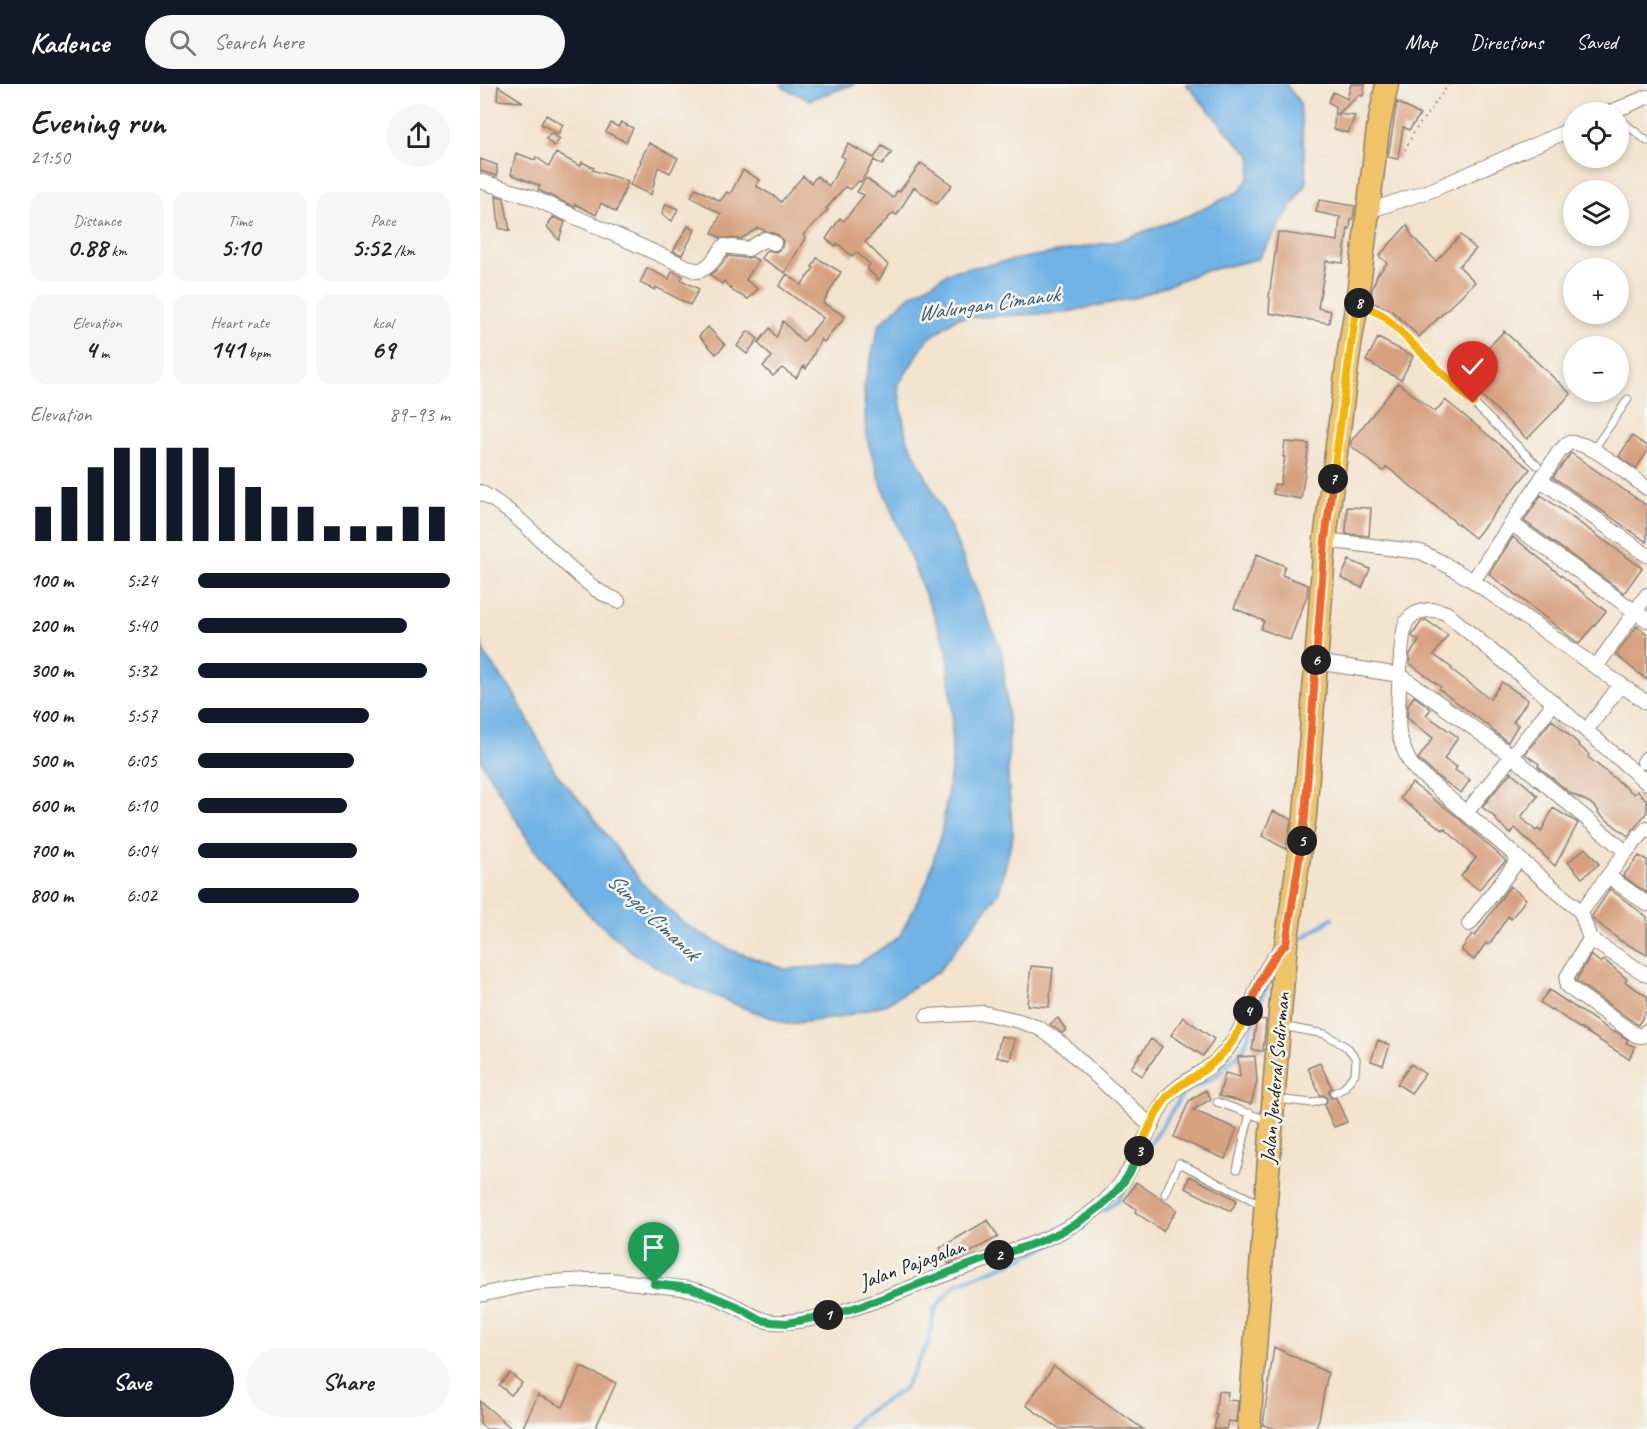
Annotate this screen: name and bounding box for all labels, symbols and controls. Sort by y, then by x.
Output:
search box [145,15,565,69]
text: Kadence [30,25,109,60]
icon: search [166,26,199,59]
text: Search here [214,28,304,56]
text: Map [1405,29,1437,55]
text: Directions [1470,29,1543,55]
text: Saved [1576,29,1617,55]
text: Evening run [30,101,165,143]
map controls [1563,102,1629,402]
button: locate [1563,102,1629,168]
button: share [387,104,450,167]
text: 21:50 [30,145,70,170]
button: layers [1563,180,1629,246]
text: Distance [73,211,121,231]
text: Time [228,211,252,231]
text: Pace [371,211,395,231]
text: 0.88 [67,231,107,264]
text: 5:10 [220,231,260,264]
text: 5:52 [351,231,390,264]
text: km [107,241,127,261]
text: /km [390,241,415,261]
button: + [1563,258,1629,324]
water label: Walungan Cimanuk [916,280,1064,328]
pin: 8 [1344,288,1374,318]
text: 8 [1355,293,1363,313]
text: Elevation [72,313,122,333]
text: Heart rate [211,313,269,333]
text: kcal [372,313,394,333]
text: 4 [85,333,96,366]
text: 141 [210,333,245,366]
text: 69 [371,333,395,366]
button: − [1563,336,1629,402]
pin [1447,341,1498,403]
text: m [96,343,109,363]
text: bpm [245,343,270,363]
icon: check [1456,350,1489,383]
text: Elevation [30,402,92,427]
text: 89–93 m [389,402,450,427]
pin: 7 [1318,464,1348,494]
text: 7 [1329,469,1337,489]
text: 100 m [30,568,73,593]
text: 5:24 [126,568,157,593]
text: 200 m [30,613,73,638]
text: 5:40 [126,613,157,638]
pin: 6 [1301,645,1331,675]
text: 6 [1312,650,1320,670]
text: 300 m [30,658,73,683]
text: 5:32 [126,658,157,683]
text: 400 m [30,703,73,728]
text: 5:57 [126,703,157,728]
text: 500 m [30,748,73,773]
text: 6:05 [126,748,157,773]
text: 600 m [30,793,74,818]
text: 6:10 [126,793,157,818]
pin: 5 [1287,826,1317,856]
text: 5 [1299,831,1305,851]
text: 700 m [30,838,73,863]
text: 6:04 [126,838,157,863]
water label: Sungai Cimanuk [601,867,708,969]
text: 800 m [30,883,73,908]
text: 6:02 [126,883,157,908]
street label: Jalan Jenderal Sudirman [1254,991,1295,1166]
pin: 4 [1233,996,1263,1026]
text: 4 [1244,1001,1252,1021]
pin: 3 [1124,1136,1154,1166]
text: 3 [1135,1141,1143,1161]
pin [628,1222,679,1284]
icon: arrive [637,1231,670,1264]
street label: Jalan Pajagalan [855,1232,970,1295]
pin: 2 [984,1240,1014,1270]
text: 2 [995,1245,1003,1265]
pin: 1 [813,1300,843,1330]
text: 1 [824,1305,832,1325]
button: Save [30,1348,234,1417]
button: Share [246,1348,450,1417]

